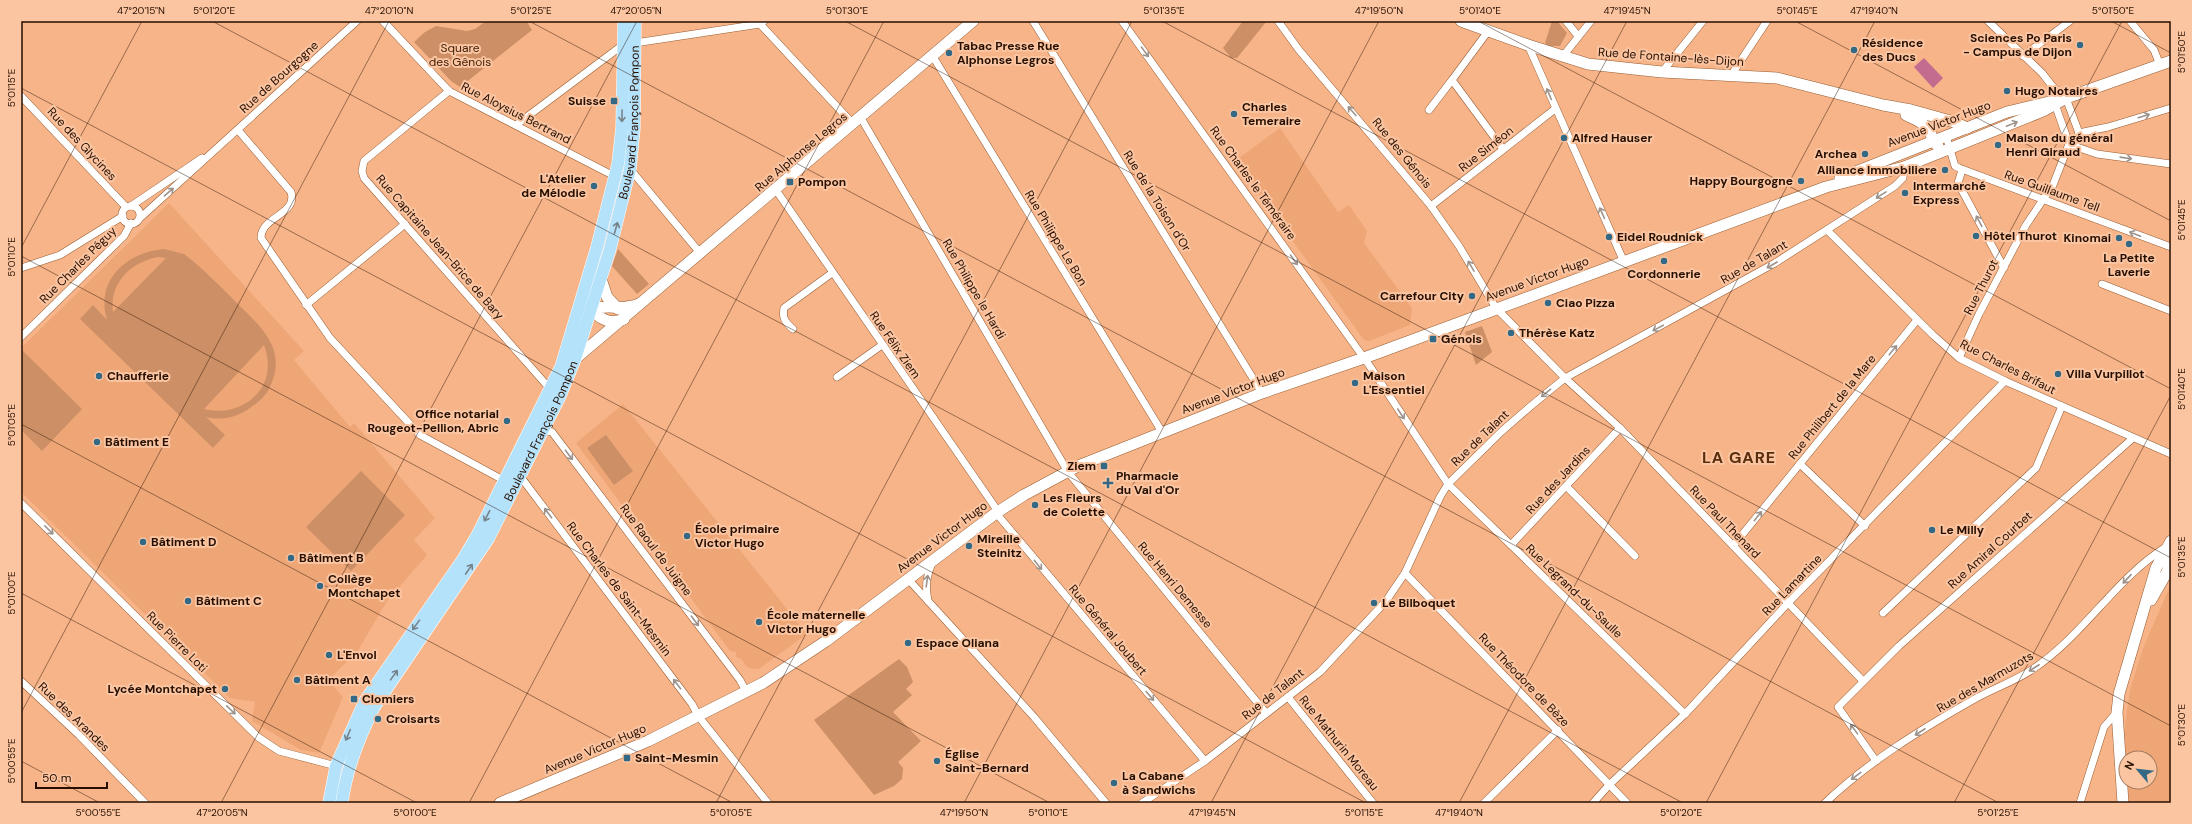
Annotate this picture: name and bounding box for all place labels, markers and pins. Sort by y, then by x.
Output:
place label: Sciences Po Paris - Campus de Dijon [1963,30,2072,60]
place label: Résidence des Ducs [1862,35,1923,65]
place label: Tabac Presse Rue Alphonse Legros [957,38,1060,68]
marker: Sciences Po Paris - Campus de Dijon [2075,40,2085,50]
marker: Résidence des Ducs [1849,45,1859,55]
marker: Tabac Presse Rue Alphonse Legros [944,48,954,58]
place label: Hugo Notaires [2015,83,2098,99]
marker: Hugo Notaires [2002,86,2012,96]
place label: Suisse [568,93,606,109]
marker: Suisse [609,96,619,106]
place label: Charles Temeraire [1242,99,1301,129]
marker: Charles Temeraire [1229,109,1239,119]
place label: Alfred Hauser [1572,130,1652,146]
place label: Maison du général Henri Giraud [2006,130,2113,160]
marker: Alfred Hauser [1559,133,1569,143]
marker: Maison du général Henri Giraud [1993,140,2003,150]
place label: Archea [1815,146,1857,162]
marker: Archea [1860,149,1870,159]
place label: Alliance Immobiliere [1817,162,1937,178]
marker: Alliance Immobiliere [1940,165,1950,175]
place label: L'Atelier de Mélodie [521,171,586,201]
place label: Happy Bourgogne [1689,173,1793,189]
place label: Pompon [798,174,846,190]
marker: Happy Bourgogne [1796,176,1806,186]
marker: Pompon [785,177,795,187]
place label: Intermarché Express [1913,178,1986,208]
marker: L'Atelier de Mélodie [589,181,599,191]
marker: Intermarché Express [1900,188,1910,198]
place label: Hôtel Thurot [1984,228,2057,244]
place label: Eidel Roudnick [1617,229,1703,245]
place label: Kinomai [2064,230,2111,246]
marker: Hôtel Thurot [1971,231,1981,241]
marker: Eidel Roudnick [1604,232,1614,242]
marker: Kinomai [2114,233,2124,243]
marker: La Petite Laverie [2124,239,2134,249]
place label: La Petite Laverie [2103,250,2155,280]
marker: Cordonnerie [1659,256,1669,266]
place label: Cordonnerie [1627,266,1701,282]
place label: Carrefour City [1380,288,1465,304]
marker: Carrefour City [1467,291,1477,301]
place label: Ciao Pizza [1556,295,1615,311]
marker: Ciao Pizza [1543,298,1553,308]
place label: Thérèse Katz [1519,325,1595,341]
marker: Thérèse Katz [1506,328,1516,338]
place label: Génois [1441,331,1482,347]
marker: Génois [1428,334,1438,344]
place label: Villa Vurpillot [2066,366,2145,382]
place label: Chaufferie [107,368,169,384]
place label: Maison L'Essentiel [1363,368,1425,398]
marker: Villa Vurpillot [2053,369,2063,379]
marker: Chaufferie [94,371,104,381]
marker: Maison L'Essentiel [1350,378,1360,388]
place label: Office notarial Rougeot-Pellion, Abric [367,406,499,436]
marker: Office notarial Rougeot-Pellion, Abric [502,416,512,426]
place label: Bâtiment E [105,434,169,450]
marker: Bâtiment E [92,437,102,447]
place label: Ziem [1067,458,1096,474]
marker: Ziem [1099,461,1109,471]
place label: Pharmacie du Val d'Or [1116,468,1179,498]
marker: Pharmacie du Val d'Or [1103,478,1113,488]
place label: Les Fleurs de Colette [1043,490,1105,520]
marker: Les Fleurs de Colette [1030,500,1040,510]
place label: École primaire Victor Hugo [695,521,780,551]
place label: Le Milly [1940,522,1985,538]
marker: Le Milly [1927,525,1937,535]
marker: École primaire Victor Hugo [682,531,692,541]
place label: Mireille Steinitz [977,531,1022,561]
place label: Bâtiment D [151,534,217,550]
marker: Bâtiment D [138,537,148,547]
marker: Mireille Steinitz [964,541,974,551]
place label: Bâtiment B [299,550,364,566]
marker: Bâtiment B [286,553,296,563]
place label: Collège Montchapet [328,571,400,601]
marker: Collège Montchapet [315,581,325,591]
place label: Bâtiment C [196,593,262,609]
place label: Le Bilboquet [1382,595,1455,611]
marker: Bâtiment C [183,596,193,606]
marker: Le Bilboquet [1369,598,1379,608]
place label: École maternelle Victor Hugo [767,607,866,637]
marker: École maternelle Victor Hugo [754,617,764,627]
place label: Espace Oliana [916,635,999,651]
marker: Espace Oliana [903,638,913,648]
place label: L'Envol [337,647,377,663]
marker: L'Envol [324,650,334,660]
place label: Bâtiment A [305,672,371,688]
marker: Bâtiment A [292,675,302,685]
place label: Lycée Montchapet [107,681,217,697]
marker: Lycée Montchapet [220,684,230,694]
place label: Clomiers [362,691,414,707]
marker: Clomiers [349,694,359,704]
place label: Croisarts [386,711,440,727]
marker: Croisarts [373,714,383,724]
place label: Église Saint-Bernard [945,746,1029,776]
place label: Saint-Mesmin [635,750,718,766]
marker: Saint-Mesmin [622,753,632,763]
marker: Église Saint-Bernard [932,756,942,766]
place label: La Cabane à Sandwichs [1122,768,1196,798]
marker: La Cabane à Sandwichs [1109,778,1119,788]

